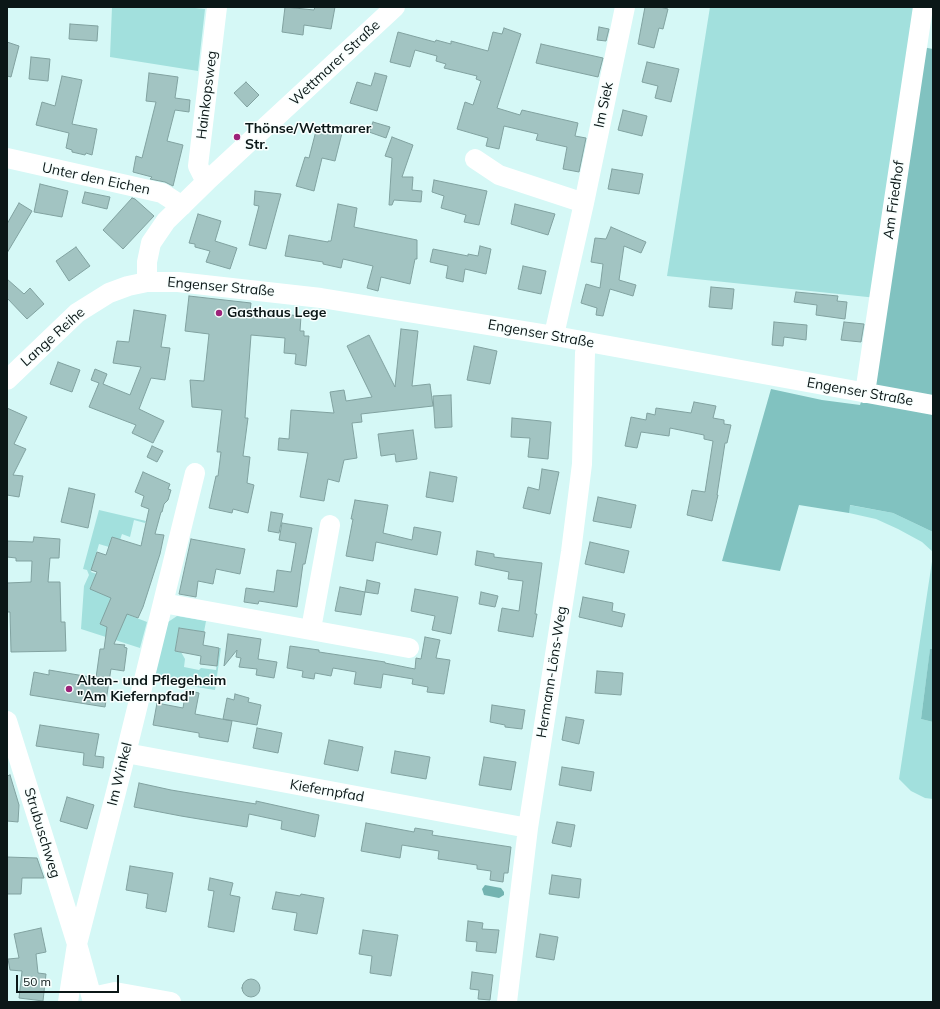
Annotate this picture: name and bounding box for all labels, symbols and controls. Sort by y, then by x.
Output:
street label: Wettmarer Straße [286,17,384,109]
street label: Hainkopsweg [193,50,221,140]
street label: Im Siek [591,81,617,129]
place label: Thönse/Wettmarer Str. [245,121,371,154]
marker: Thönse/Wettmarer Str. [232,132,242,142]
street label: Unter den Eichen [40,159,152,199]
street label: Am Friedhof [880,160,908,240]
street label: Engenser Straße [167,274,275,300]
street label: Lange Reihe [18,304,88,370]
place label: Gasthaus Lege [227,305,326,321]
marker: Gasthaus Lege [214,308,224,318]
street label: Engenser Straße [487,316,595,352]
street label: Engenser Straße [806,374,914,410]
street label: Hermann-Löns-Weg [533,605,571,739]
place label: Alten- und Pflegeheim "Am Kiefernpfad" [77,673,226,706]
marker: Alten- und Pflegeheim "Am Kiefernpfad" [64,684,74,694]
street label: Im Winkel [104,741,136,807]
street label: Kiefernpfad [289,776,365,806]
street label: Strubuschweg [20,786,64,880]
scale bar [18,967,121,993]
text: 50 m [23,974,51,989]

